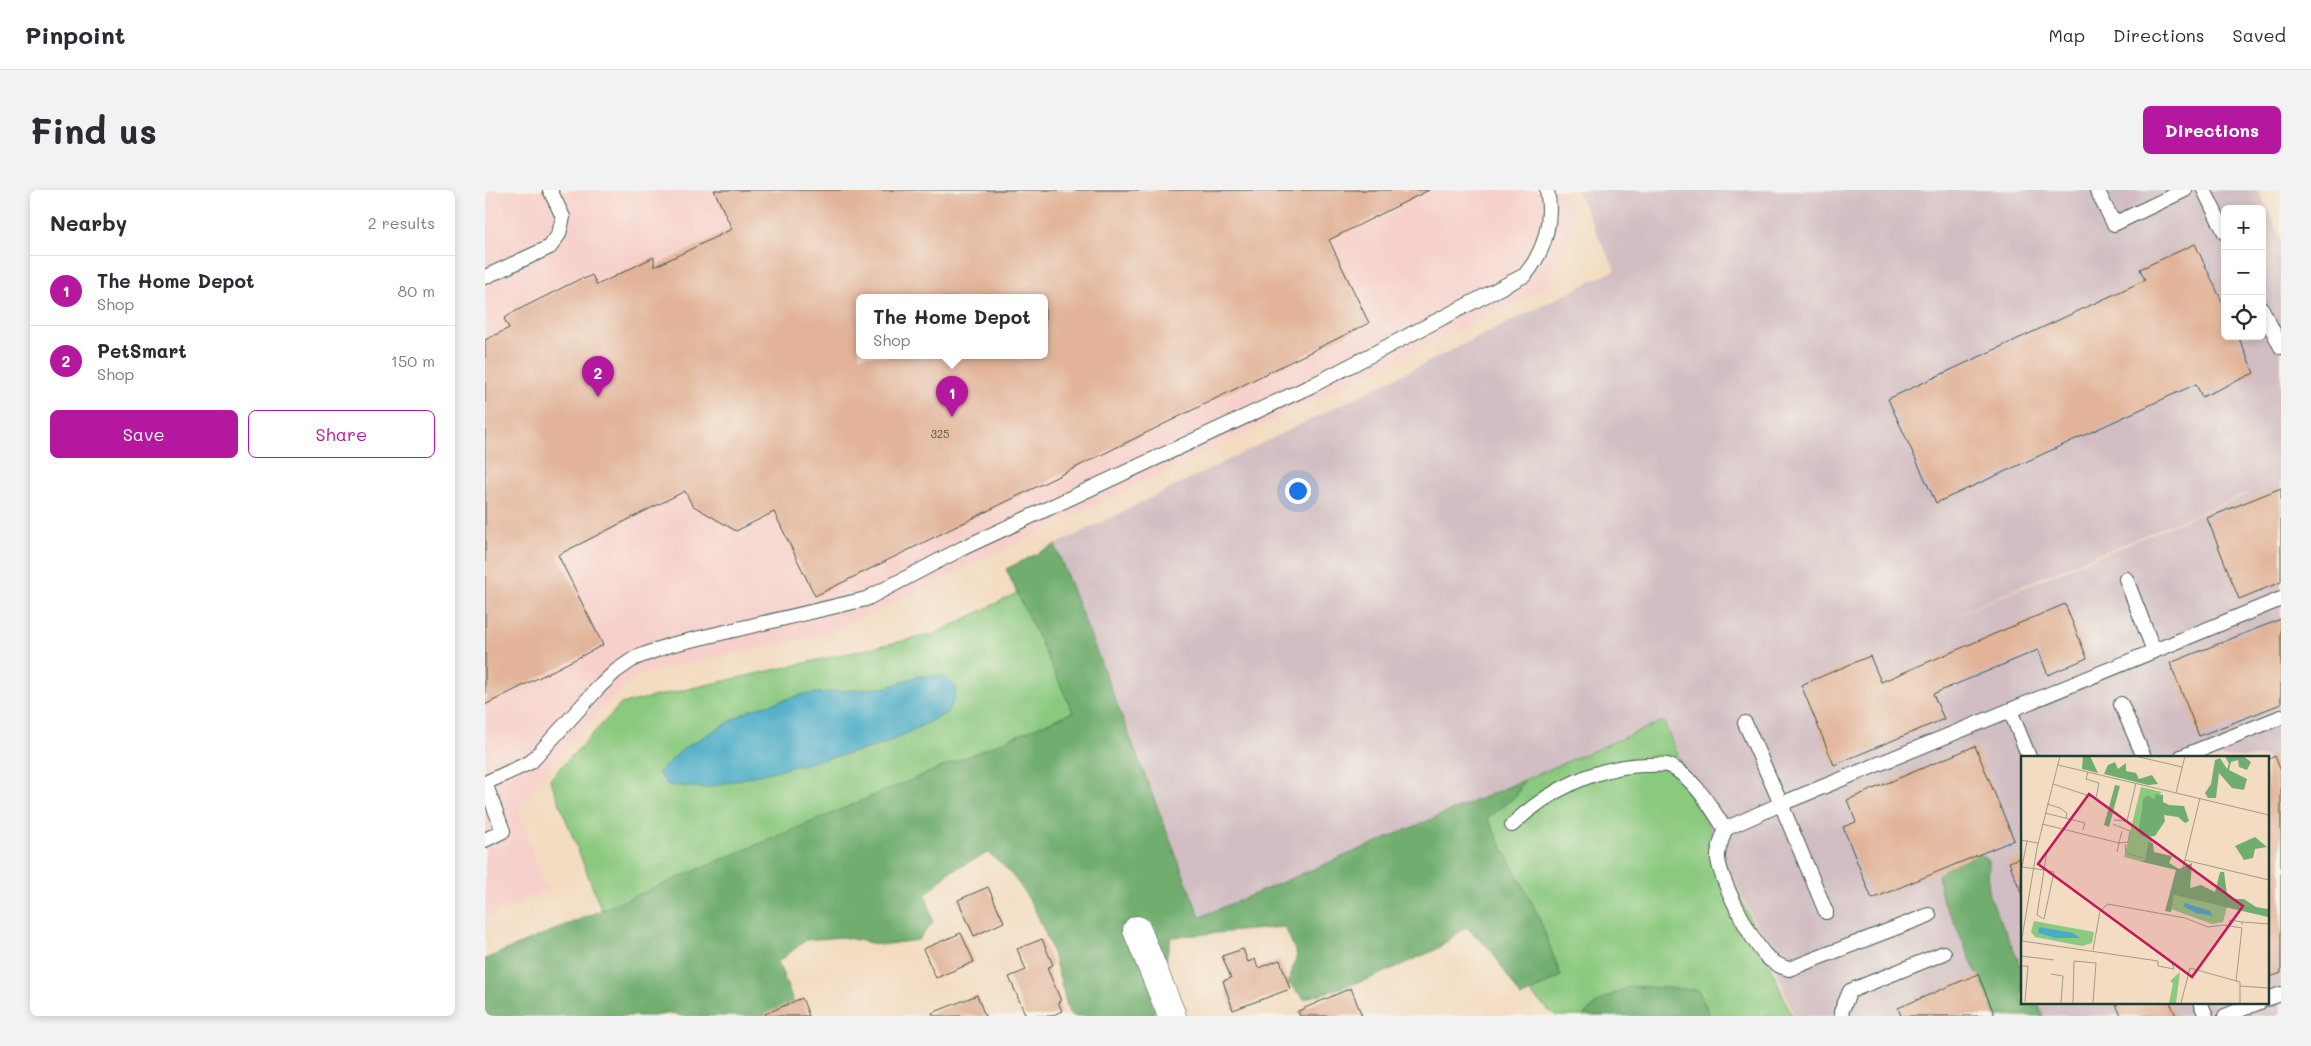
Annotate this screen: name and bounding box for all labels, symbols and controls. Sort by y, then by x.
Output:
text: Pinpoint [25,19,126,50]
text: Map [2048,23,2085,47]
text: Directions [2113,23,2205,47]
text: Saved [2233,23,2286,47]
button: Directions [2143,106,2281,154]
text: Find us [30,107,157,153]
map controls [2221,205,2266,340]
button: + [2221,205,2266,250]
text: Nearby [50,209,127,236]
text: 2 results [368,212,435,233]
button: − [2221,250,2266,295]
text: The Home Depot [97,268,254,293]
text: 1 [62,280,70,301]
text: 80 m [398,280,435,301]
text: Shop [97,293,134,314]
popup [856,294,1048,359]
button: locate [2221,295,2266,340]
text: The Home Depot [873,304,1031,329]
text: Shop [873,329,911,350]
text: PetSmart [97,338,187,363]
text: 2 [62,350,70,371]
text: 150 m [391,350,435,371]
pin: 2 [582,356,614,397]
text: Shop [97,363,134,384]
pin: 1 [936,376,968,417]
button: Save [50,410,238,458]
button: Share [248,410,435,458]
house number: 325 [931,426,950,441]
your location [1285,478,1311,504]
inset map [2021,756,2269,1004]

